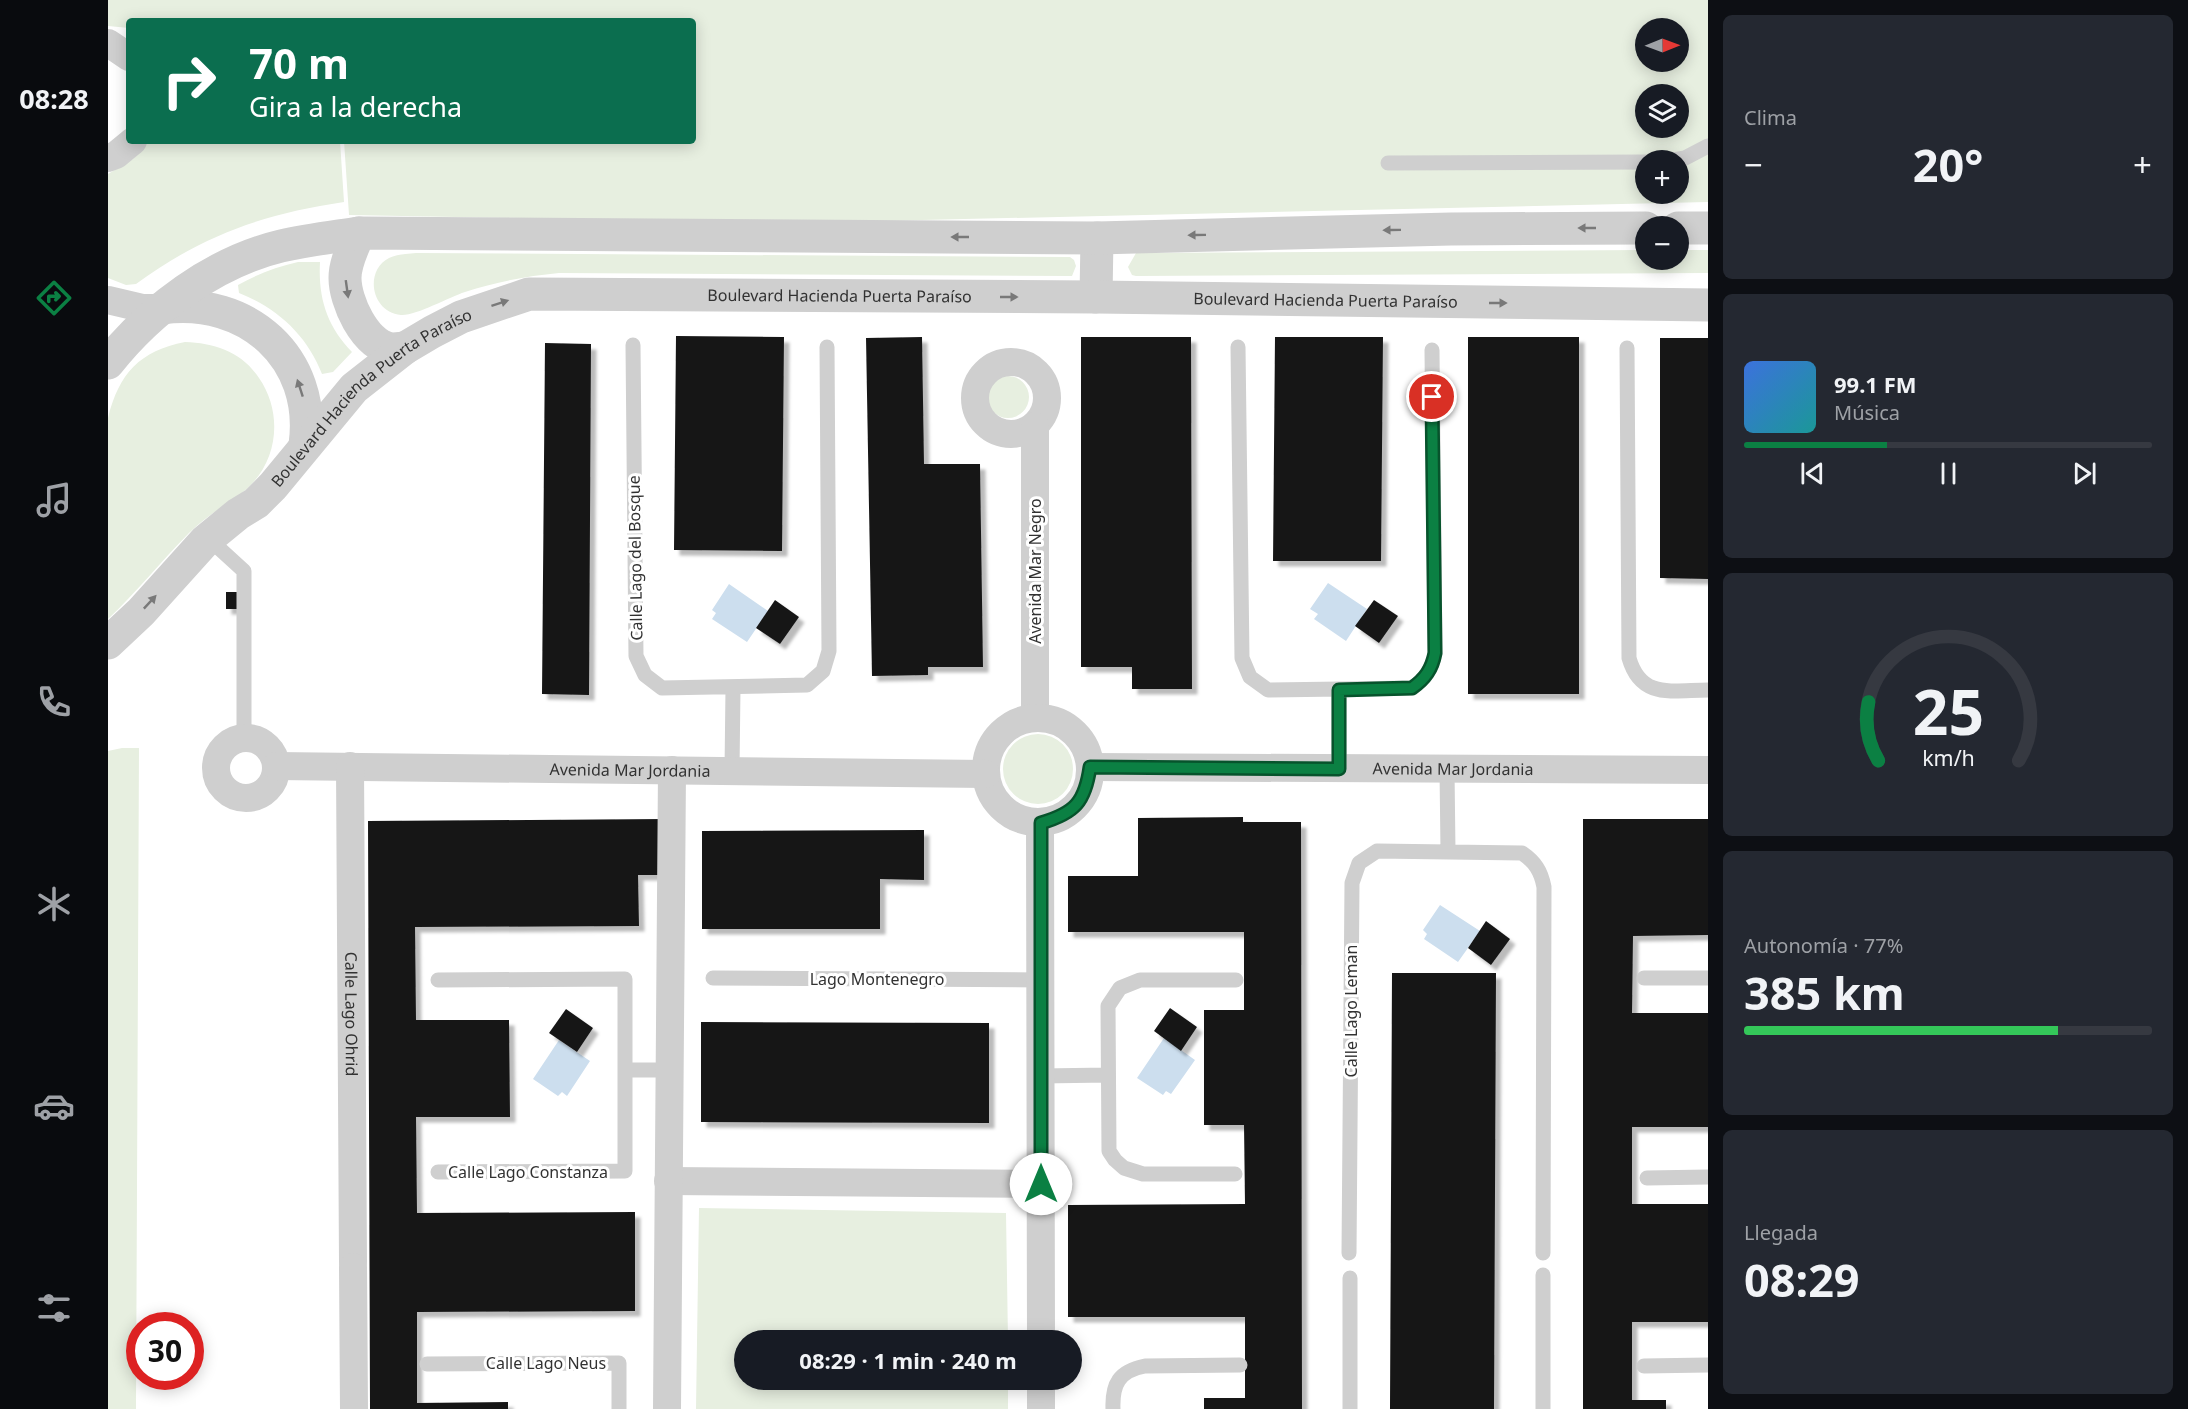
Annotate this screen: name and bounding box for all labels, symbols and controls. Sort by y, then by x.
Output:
north arrow [1635,18,1689,72]
map controls [1635,18,1689,270]
text: 70 m [249,34,349,91]
icon: right [150,42,228,120]
text: 08:28 [19,80,89,117]
button: layers [1635,84,1689,138]
text: Gira a la derecha [249,88,462,125]
text: Clima [1744,104,1797,131]
text: 20° [1913,134,1983,195]
text: − [1744,142,1763,187]
text: + [2133,142,2152,187]
button: + [1635,150,1689,204]
button: − [1635,216,1689,270]
one-way arrow [1578,223,1597,233]
one-way arrow [1383,226,1402,235]
one-way arrow [1188,230,1207,240]
one-way arrow [951,232,970,242]
icon: directions [33,277,75,319]
one-way arrow [342,280,351,299]
street label: Boulevard Hacienda Puerta Paraíso [707,284,972,307]
street label: Boulevard Hacienda Puerta Paraíso [1193,287,1458,313]
one-way arrow [999,292,1018,302]
one-way arrow [491,297,509,307]
one-way arrow [1488,299,1507,308]
street label: Boulevard Hacienda Puerta Paraíso [266,303,475,491]
text: 99.1 FM [1834,369,1916,399]
pin [1406,371,1457,422]
one-way arrow [295,379,304,397]
icon: arrive [1415,380,1448,413]
text: Música [1834,399,1900,426]
icon: previous [1796,457,1829,490]
icon: pause [1932,457,1965,490]
icon: next [2068,457,2101,490]
street label: Calle Lago del Bosque [623,475,647,641]
icon: music [33,479,75,521]
street label: Avenida Mar Negro [1024,498,1046,644]
one-way arrow [143,595,157,610]
text: 25 [1912,669,1984,754]
icon: phone [33,681,75,723]
text: km/h [1922,744,1974,773]
street label: Avenida Mar Jordania [1372,757,1534,780]
street label: Avenida Mar Jordania [549,758,711,782]
icon: climate [33,883,75,925]
text: Autonomía · 77% [1744,932,1903,959]
street label: Calle Lago Leman [1340,945,1362,1077]
street label: Calle Lago Ohrid [340,952,363,1076]
text: 385 km [1744,962,1905,1023]
street label: Lago Montenegro [810,968,944,990]
icon: car [33,1085,75,1127]
position arrow [1009,1152,1073,1216]
street label: Calle Lago Constanza [448,1161,608,1183]
text: Llegada [1744,1219,1818,1246]
text: 08:29 [1744,1249,1860,1310]
icon: filters [33,1287,75,1329]
speed limit sign: 30 [126,1312,204,1390]
text: 08:29 · 1 min · 240 m [799,1345,1017,1375]
street label: Calle Lago Neus [486,1352,606,1374]

